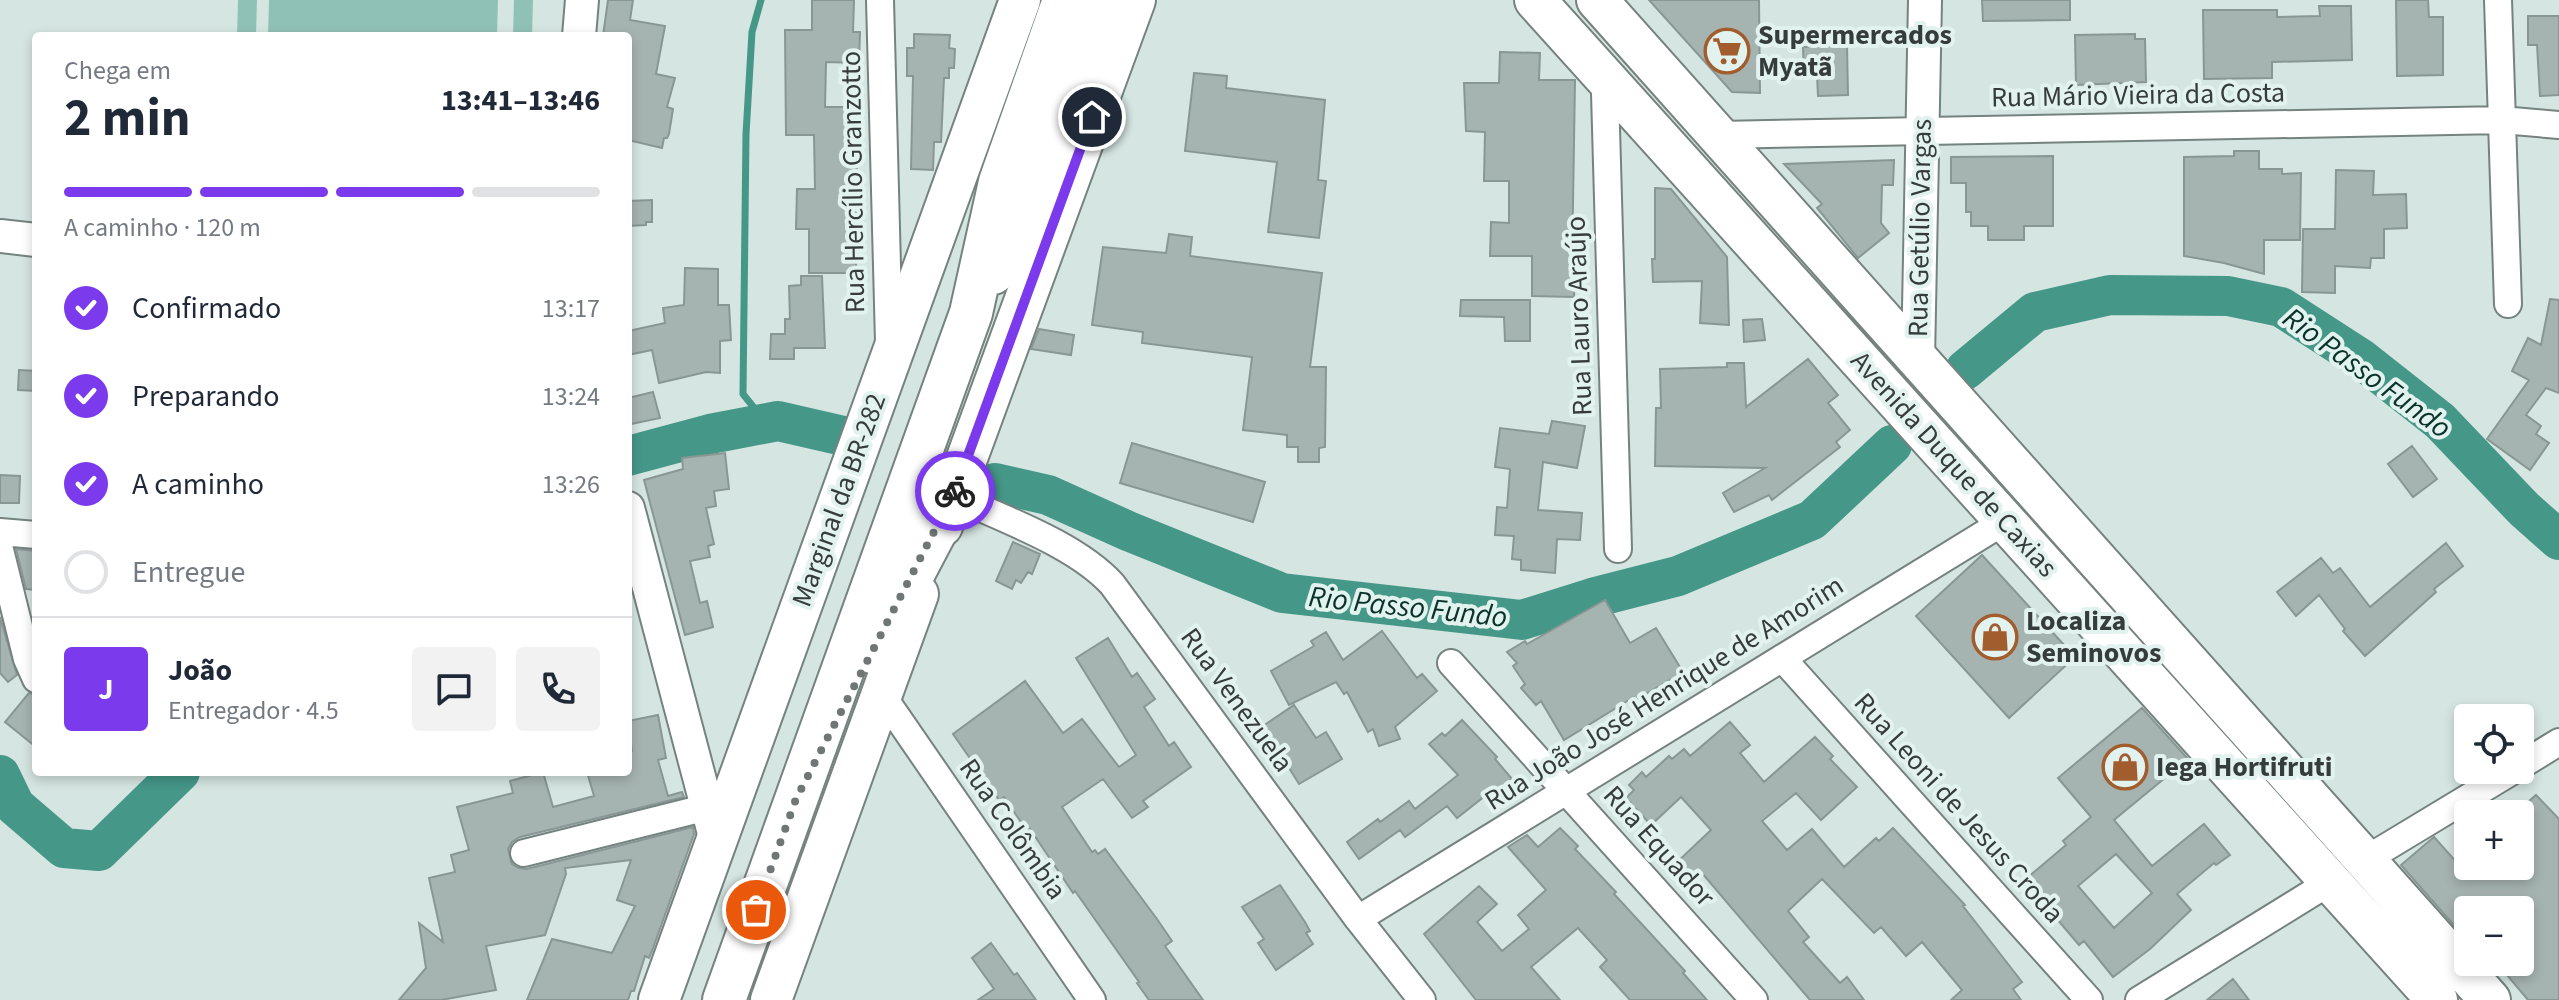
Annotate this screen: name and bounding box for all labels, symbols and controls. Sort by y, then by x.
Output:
place label: Supermercados Myatã [1758,15,1952,87]
supermarket icon: Supermercados Myatã [1703,27,1751,75]
street label: Rua Hercílio Granzotto [831,51,875,313]
text: Chega em [64,52,171,89]
street label: Rua Mário Vieira da Costa [1991,72,2285,118]
text: 13:41–13:46 [441,79,600,122]
text: 2 min [64,82,191,156]
pin [1058,83,1126,151]
icon: home [1070,95,1114,139]
street label: Rua Getúlio Vargas [1898,119,1942,337]
text: A caminho · 120 m [64,209,261,246]
street label: Rua Lauro Araújo [1556,215,1602,417]
icon: check [64,286,108,330]
text: Confirmado [132,287,281,330]
text: 13:17 [542,290,600,327]
water label: Rio Passo Fundo [2274,297,2460,449]
street label: Avenida Duque de Caxias [1841,342,2067,586]
icon: check [64,374,108,418]
text: Preparando [132,375,279,418]
text: 13:24 [542,378,600,415]
street label: Marginal da BR-282 [782,388,896,612]
courier [915,451,995,531]
icon: check [64,462,108,506]
text: A caminho [132,463,264,506]
text: 13:26 [542,466,600,503]
icon: bike [933,469,977,513]
text: Entregue [132,551,245,594]
street label: Rua João José Henrique de Amorim [1477,566,1851,820]
water label: Rio Passo Fundo [1307,575,1509,639]
place label: Localiza Seminovos [2026,601,2161,673]
shop icon: Localiza Seminovos [1971,613,2019,661]
street label: Rua Venezuela [1171,619,1303,781]
button: chat [412,647,496,731]
button: phone [516,647,600,731]
text: João [168,649,232,692]
text: J [98,668,114,711]
street label: Rua Leoni de Jesus Croda [1844,684,2074,932]
text: Entregador · 4.5 [168,692,339,729]
map controls [2454,704,2534,976]
button: locate [2454,704,2534,784]
shop icon: Iega Hortifruti [2101,743,2149,791]
place label: Iega Hortifruti [2156,747,2333,787]
street label: Rua Colômbia [950,750,1076,908]
street label: Rua Equador [1594,777,1724,916]
button: + [2454,800,2534,880]
pin [722,876,790,944]
icon: bag [734,888,778,932]
button: − [2454,896,2534,976]

